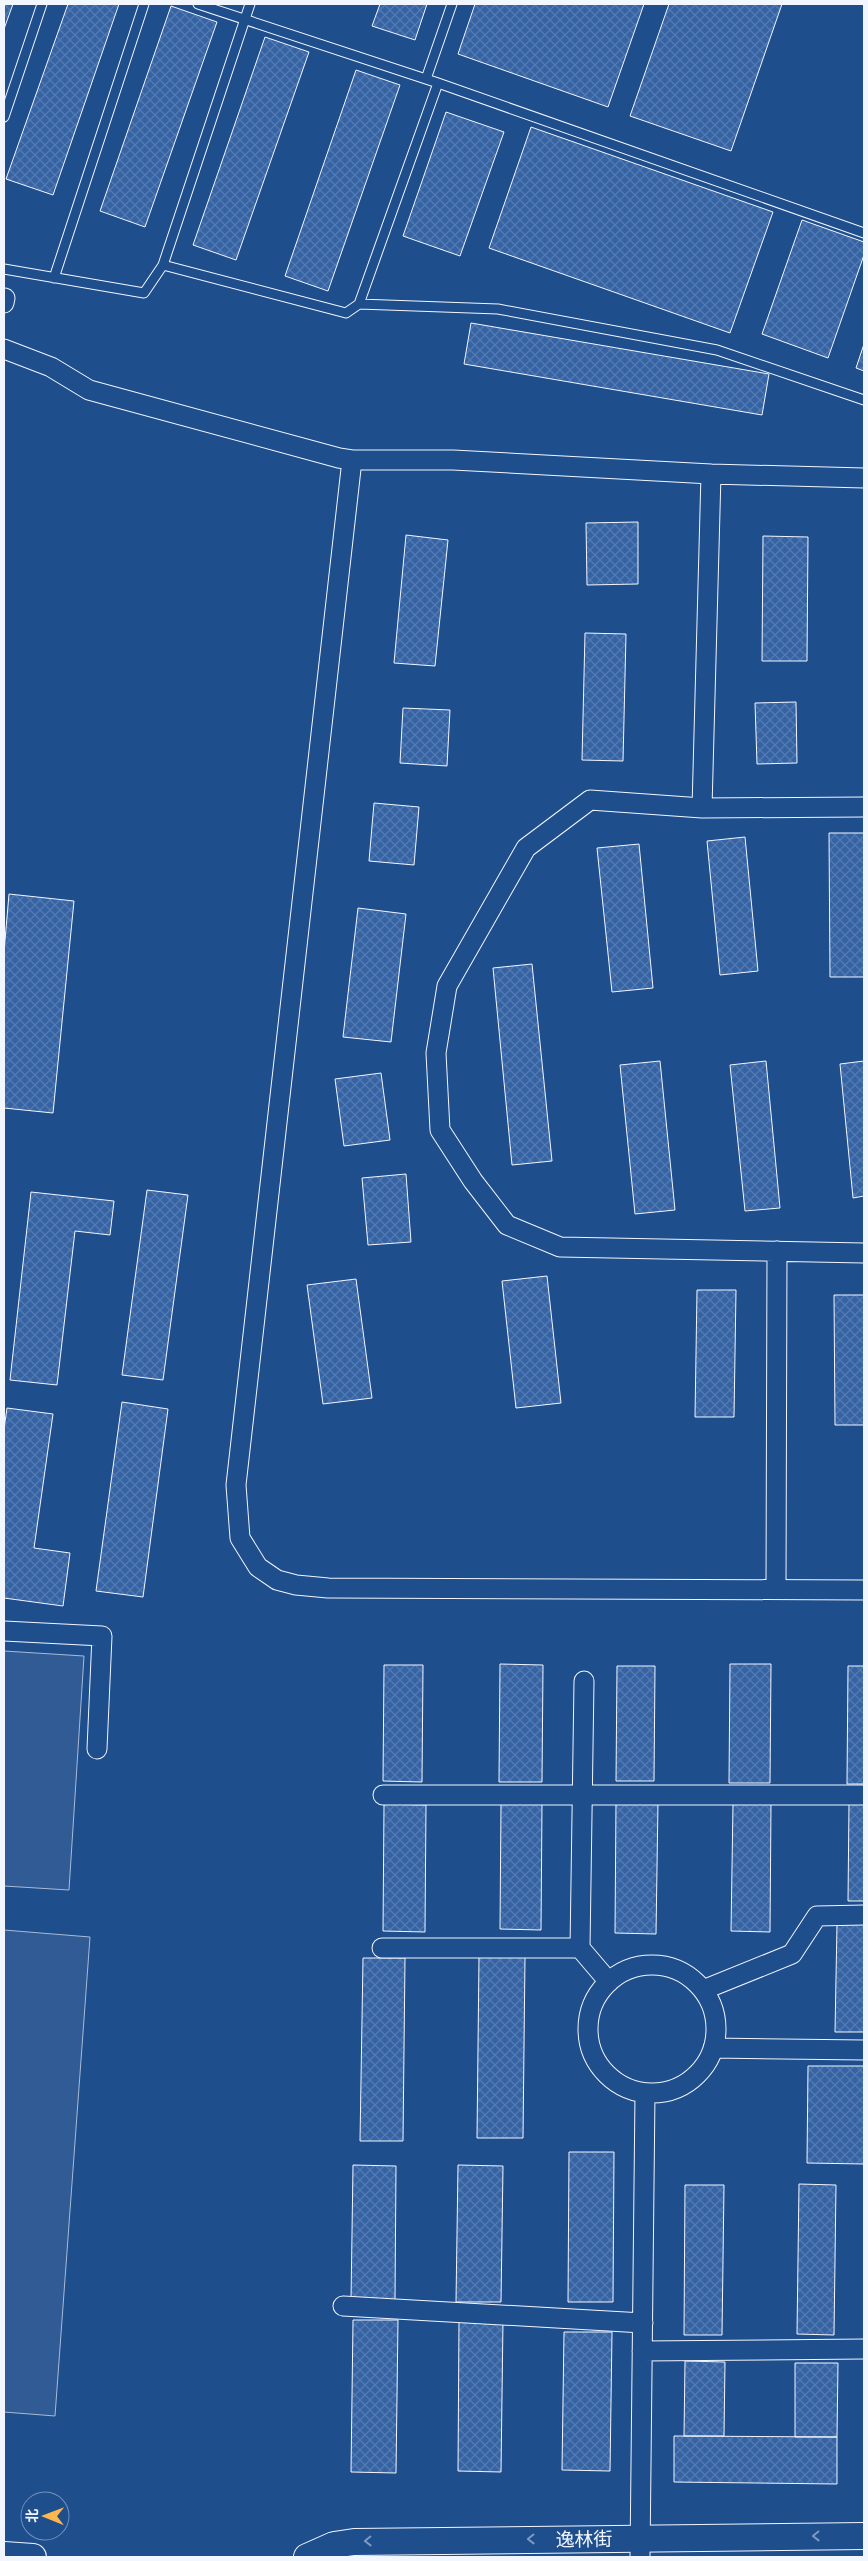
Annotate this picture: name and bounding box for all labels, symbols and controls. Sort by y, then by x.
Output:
north arrow [20,2491,70,2541]
text: 北 [23,2509,41,2523]
street label: 逸林街 [555,2527,613,2551]
one-way arrow [811,2531,819,2541]
one-way arrow [526,2534,534,2545]
one-way arrow [364,2536,372,2546]

